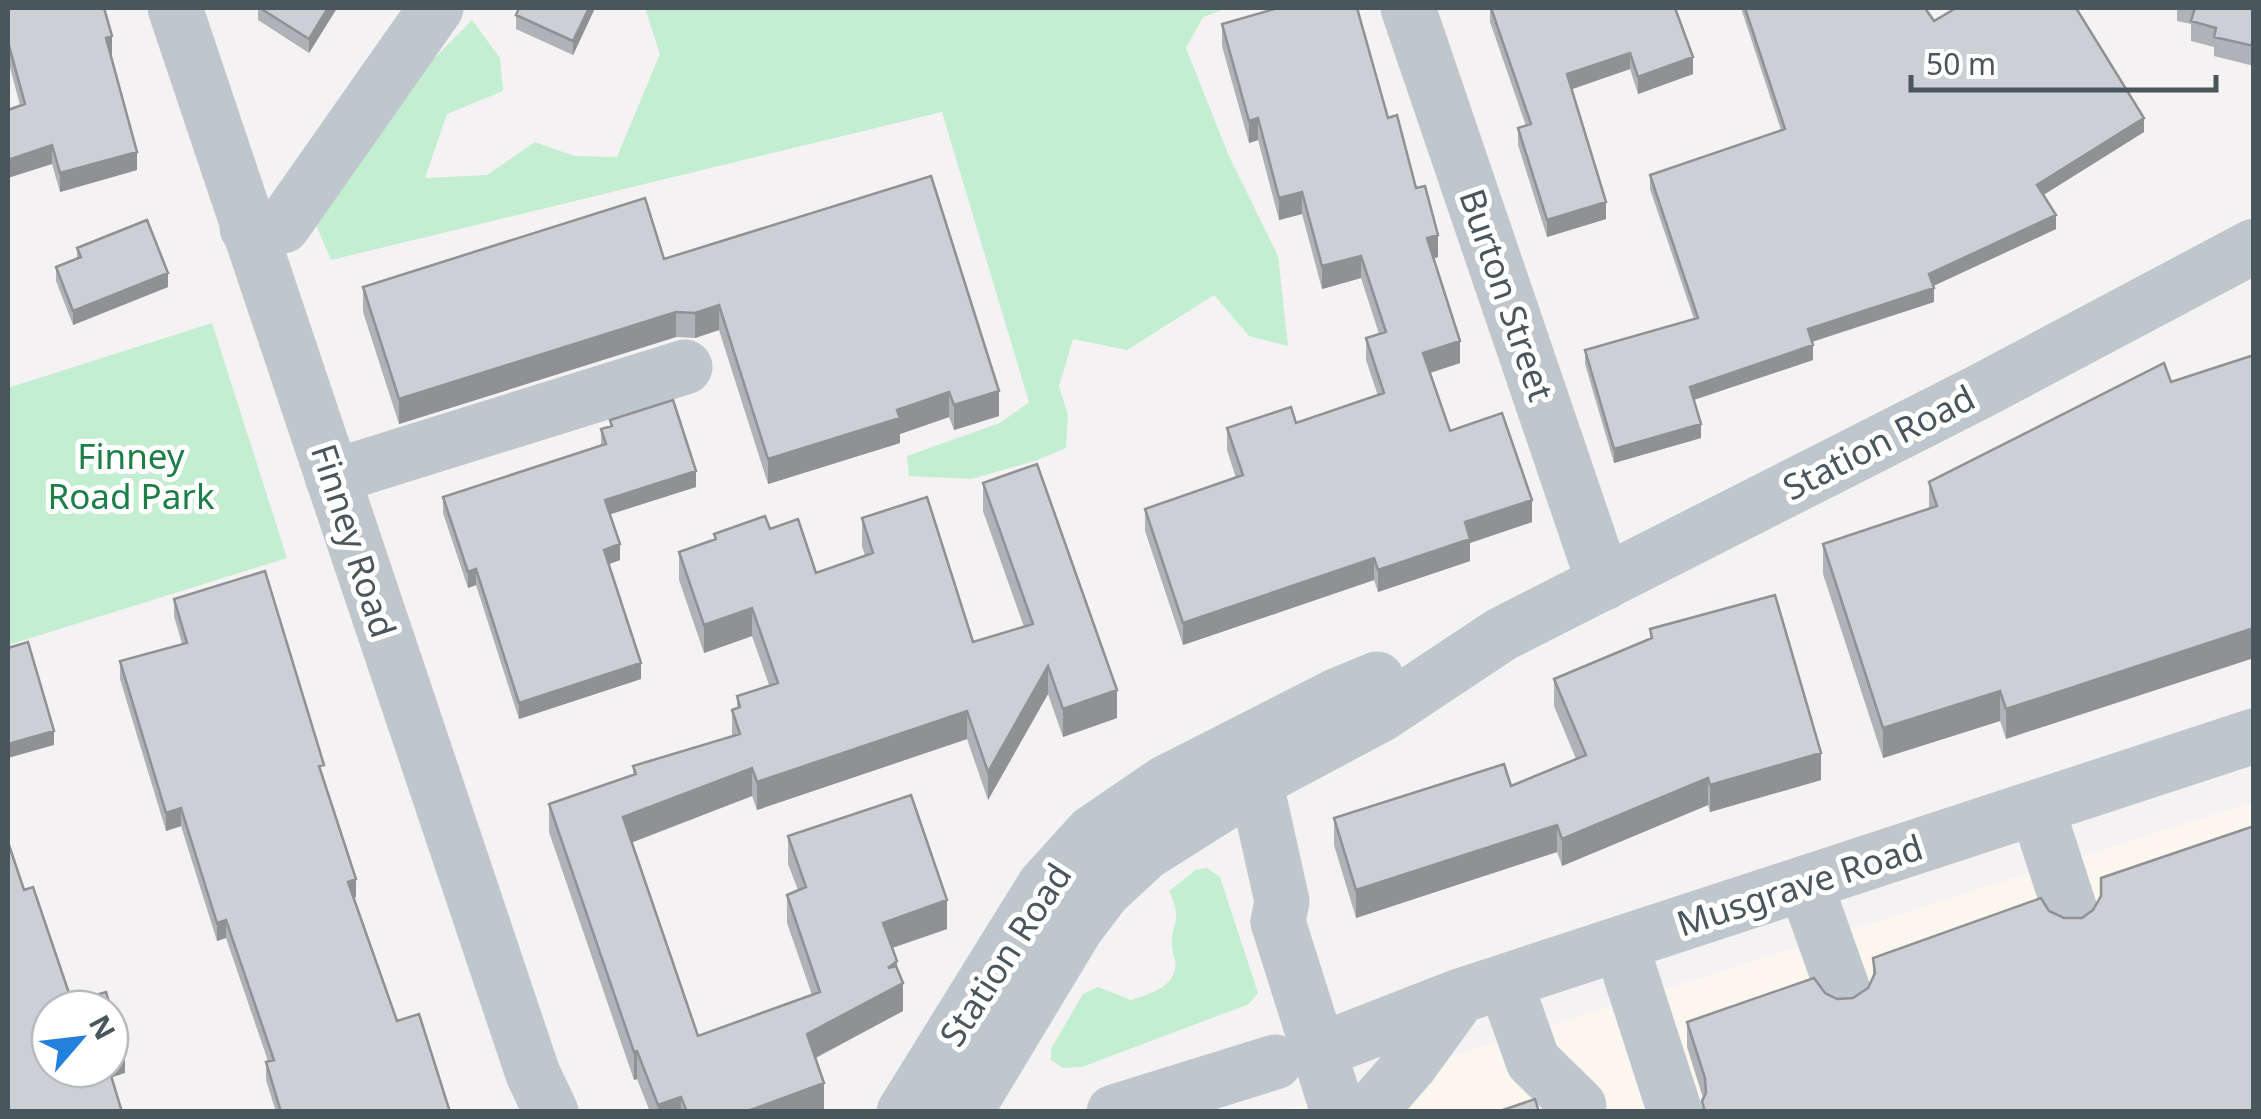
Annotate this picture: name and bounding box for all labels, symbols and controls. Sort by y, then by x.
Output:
scale bar [1911,30,2216,92]
text: 50 m [1926,43,1996,84]
street label: Burton Street [1449,182,1566,407]
street label: Station Road [1774,373,1982,510]
park label: Finney Road Park [47,432,215,519]
street label: Finney Road [301,438,408,643]
street label: Musgrave Road [1671,823,1928,946]
street label: Station Road [928,854,1081,1055]
north arrow [30,989,130,1089]
text: N [81,1008,125,1046]

